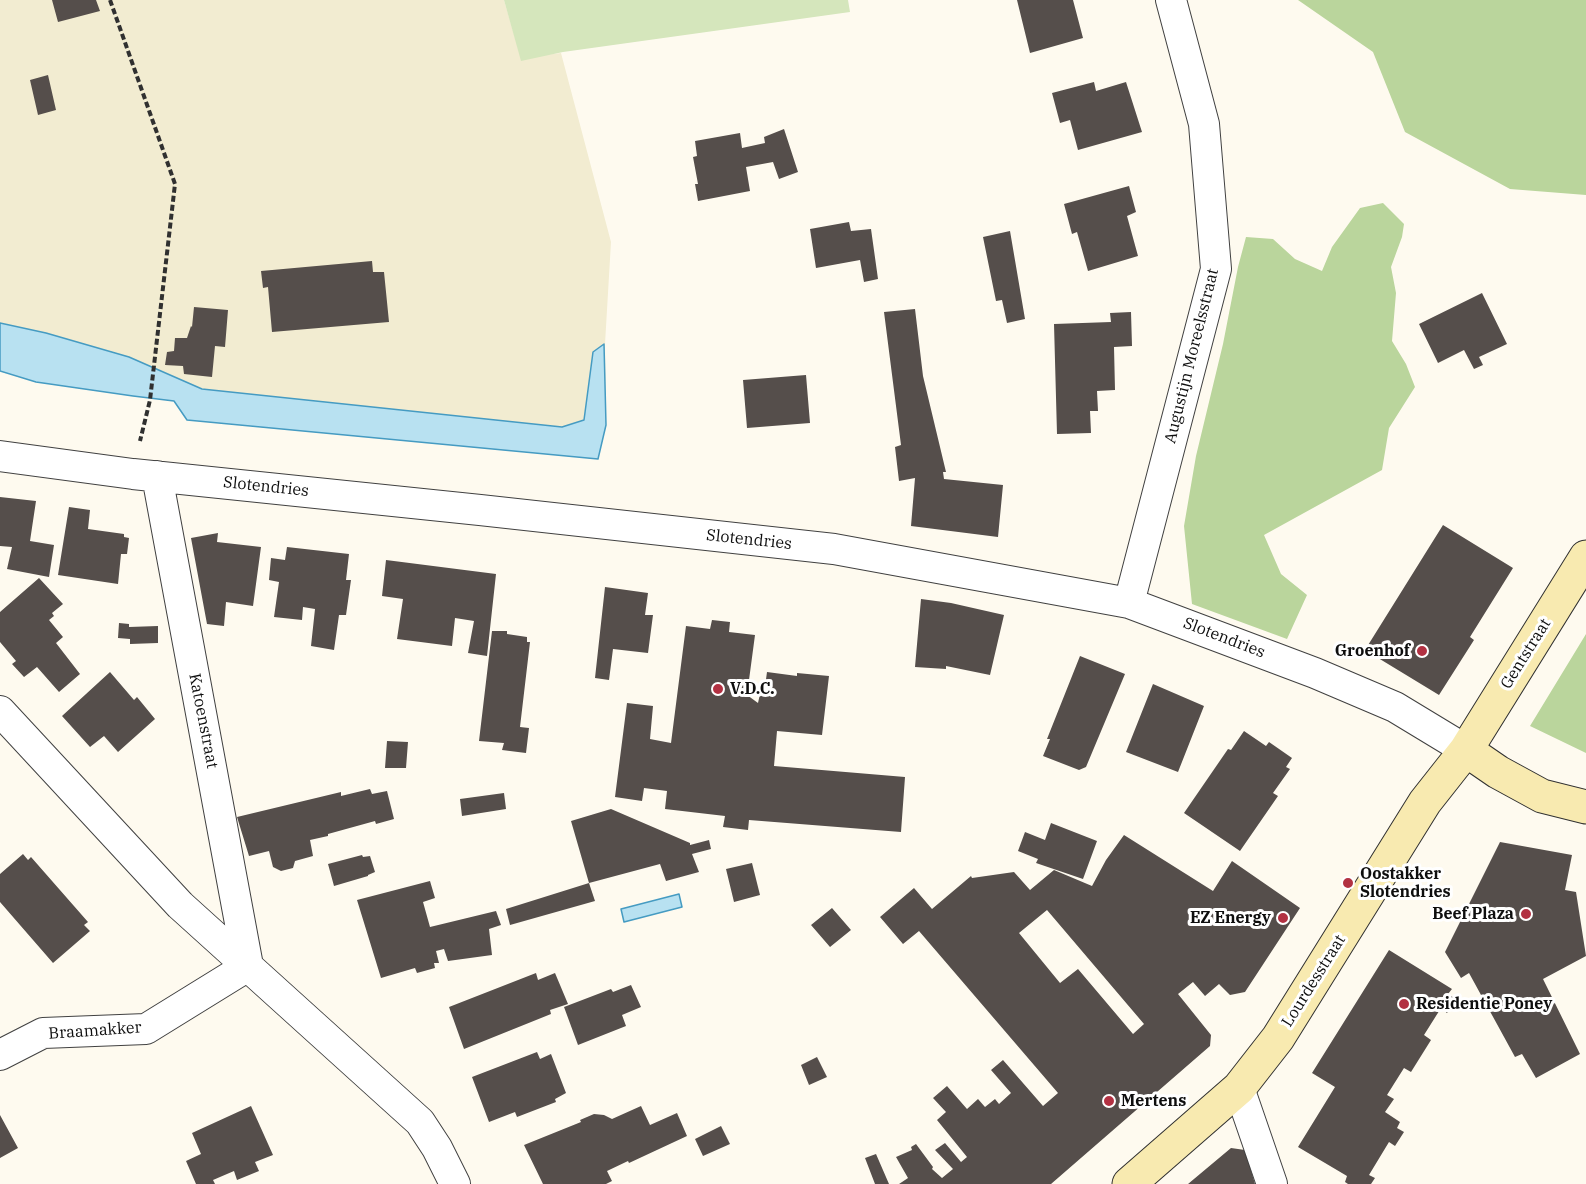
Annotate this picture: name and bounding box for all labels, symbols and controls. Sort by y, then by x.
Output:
street label: Augustijn Moreelsstraat [1161,267,1223,445]
street label: Slotendries [222,473,310,501]
street label: Slotendries [705,526,793,554]
street label: Slotendries [1180,614,1268,662]
street label: Gentstraat [1497,615,1555,693]
place label: Groenhof [1335,641,1410,661]
marker: Groenhof [1415,644,1429,658]
street label: Katoenstraat [184,672,222,770]
place label: V.D.C. [730,679,775,699]
marker: V.D.C. [711,682,725,696]
place label: Oostakker Slotendries [1360,864,1451,902]
marker: Oostakker Slotendries [1341,876,1355,890]
place label: Beef Plaza [1432,904,1514,924]
marker: Beef Plaza [1519,907,1533,921]
place label: EZ Energy [1190,908,1271,928]
marker: EZ Energy [1276,911,1290,925]
street label: Lourdesstraat [1278,931,1350,1031]
place label: Residentie Poney [1416,994,1552,1014]
marker: Residentie Poney [1397,997,1411,1011]
street label: Braamakker [48,1018,142,1044]
place label: Mertens [1121,1091,1186,1111]
marker: Mertens [1102,1094,1116,1108]

